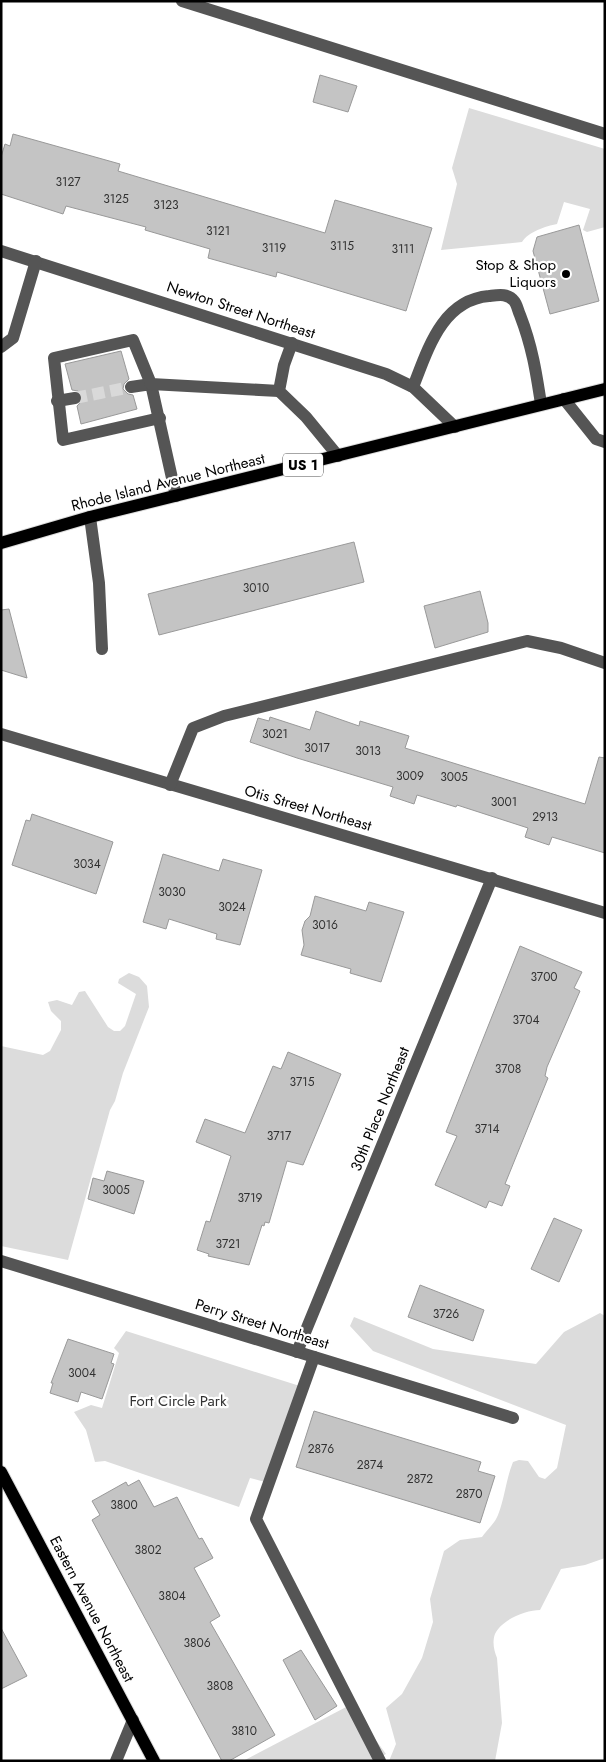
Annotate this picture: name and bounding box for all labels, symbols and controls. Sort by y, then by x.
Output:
house number: 3127 [55,173,81,191]
house number: 3125 [103,190,129,208]
house number: 3123 [153,196,179,214]
house number: 3121 [206,222,230,240]
house number: 3115 [330,237,354,255]
house number: 3119 [262,239,286,257]
house number: 3111 [392,240,414,258]
place label: Stop & Shop Liquors [475,254,556,293]
marker: Stop & Shop Liquors [560,268,572,280]
street label: Newton Street Northeast [164,276,318,345]
street label: Rhode Island Avenue Northeast [69,447,267,517]
road number: US 1 [283,454,323,476]
house number: 3010 [243,579,269,597]
house number: 3021 [262,725,288,743]
house number: 3017 [304,739,330,757]
house number: 3013 [355,742,381,760]
house number: 3009 [396,767,424,785]
house number: 3005 [440,768,468,786]
street label: Otis Street Northeast [242,779,374,837]
house number: 3001 [491,793,517,811]
house number: 2913 [532,808,558,826]
house number: 3034 [73,855,101,873]
house number: 3030 [158,883,186,901]
house number: 3024 [218,898,246,916]
house number: 3016 [312,916,338,934]
house number: 3700 [530,968,558,986]
house number: 3704 [513,1011,539,1029]
street label: 30th Place Northeast [345,1043,415,1175]
house number: 3708 [495,1060,521,1078]
house number: 3715 [290,1073,315,1091]
house number: 3714 [474,1120,500,1138]
house number: 3717 [267,1127,292,1145]
house number: 3005 [102,1181,130,1199]
house number: 3719 [238,1189,263,1207]
house number: 3721 [216,1235,240,1253]
street label: Perry Street Northeast [192,1293,332,1355]
house number: 3726 [433,1305,459,1323]
house number: 3004 [68,1364,96,1382]
park label: Fort Circle Park [129,1390,227,1412]
house number: 2876 [308,1440,334,1458]
house number: 2874 [357,1456,383,1474]
house number: 2872 [407,1470,433,1488]
house number: 2870 [456,1485,482,1503]
house number: 3800 [110,1496,138,1514]
street label: Eastern Avenue Northeast [44,1532,140,1686]
house number: 3802 [134,1541,162,1559]
house number: 3804 [158,1587,186,1605]
house number: 3806 [183,1634,211,1652]
house number: 3808 [207,1677,233,1695]
house number: 3810 [231,1722,257,1740]

